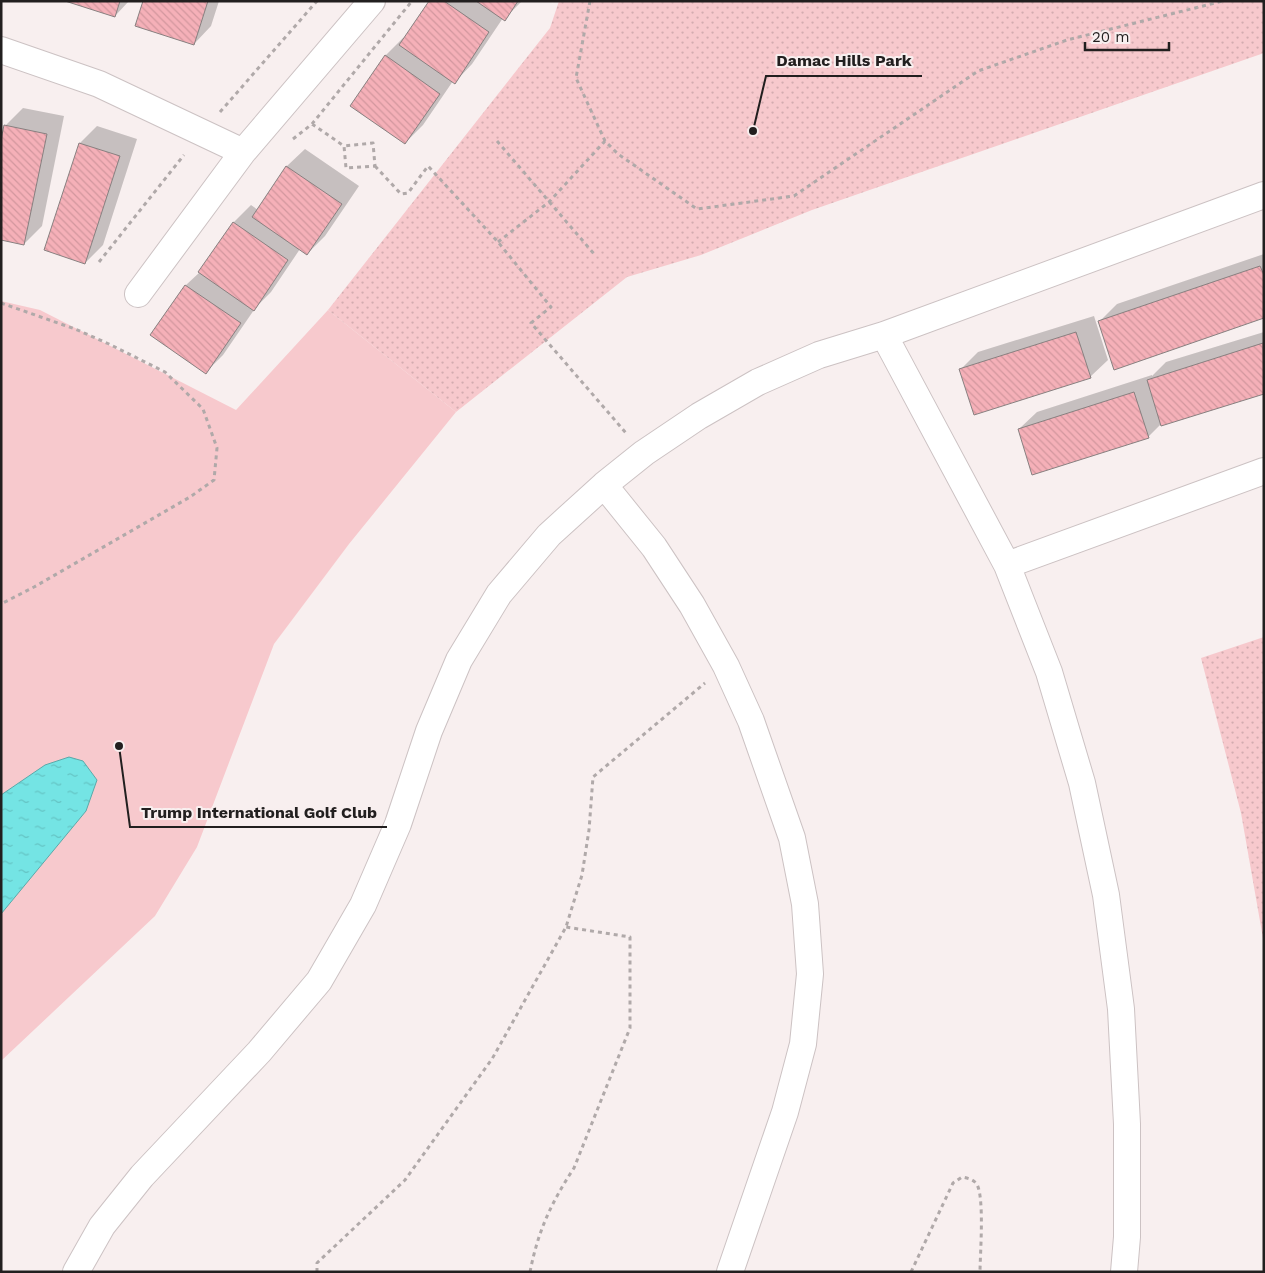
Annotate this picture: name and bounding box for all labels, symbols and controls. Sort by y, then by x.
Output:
scale bar [1085,20,1169,52]
text: 20 m [1092,28,1130,46]
callout: Damac Hills Park [766,45,922,76]
text: Damac Hills Park [776,51,912,70]
callout: Trump International Golf Club [130,796,387,827]
text: Trump International Golf Club [141,803,377,822]

